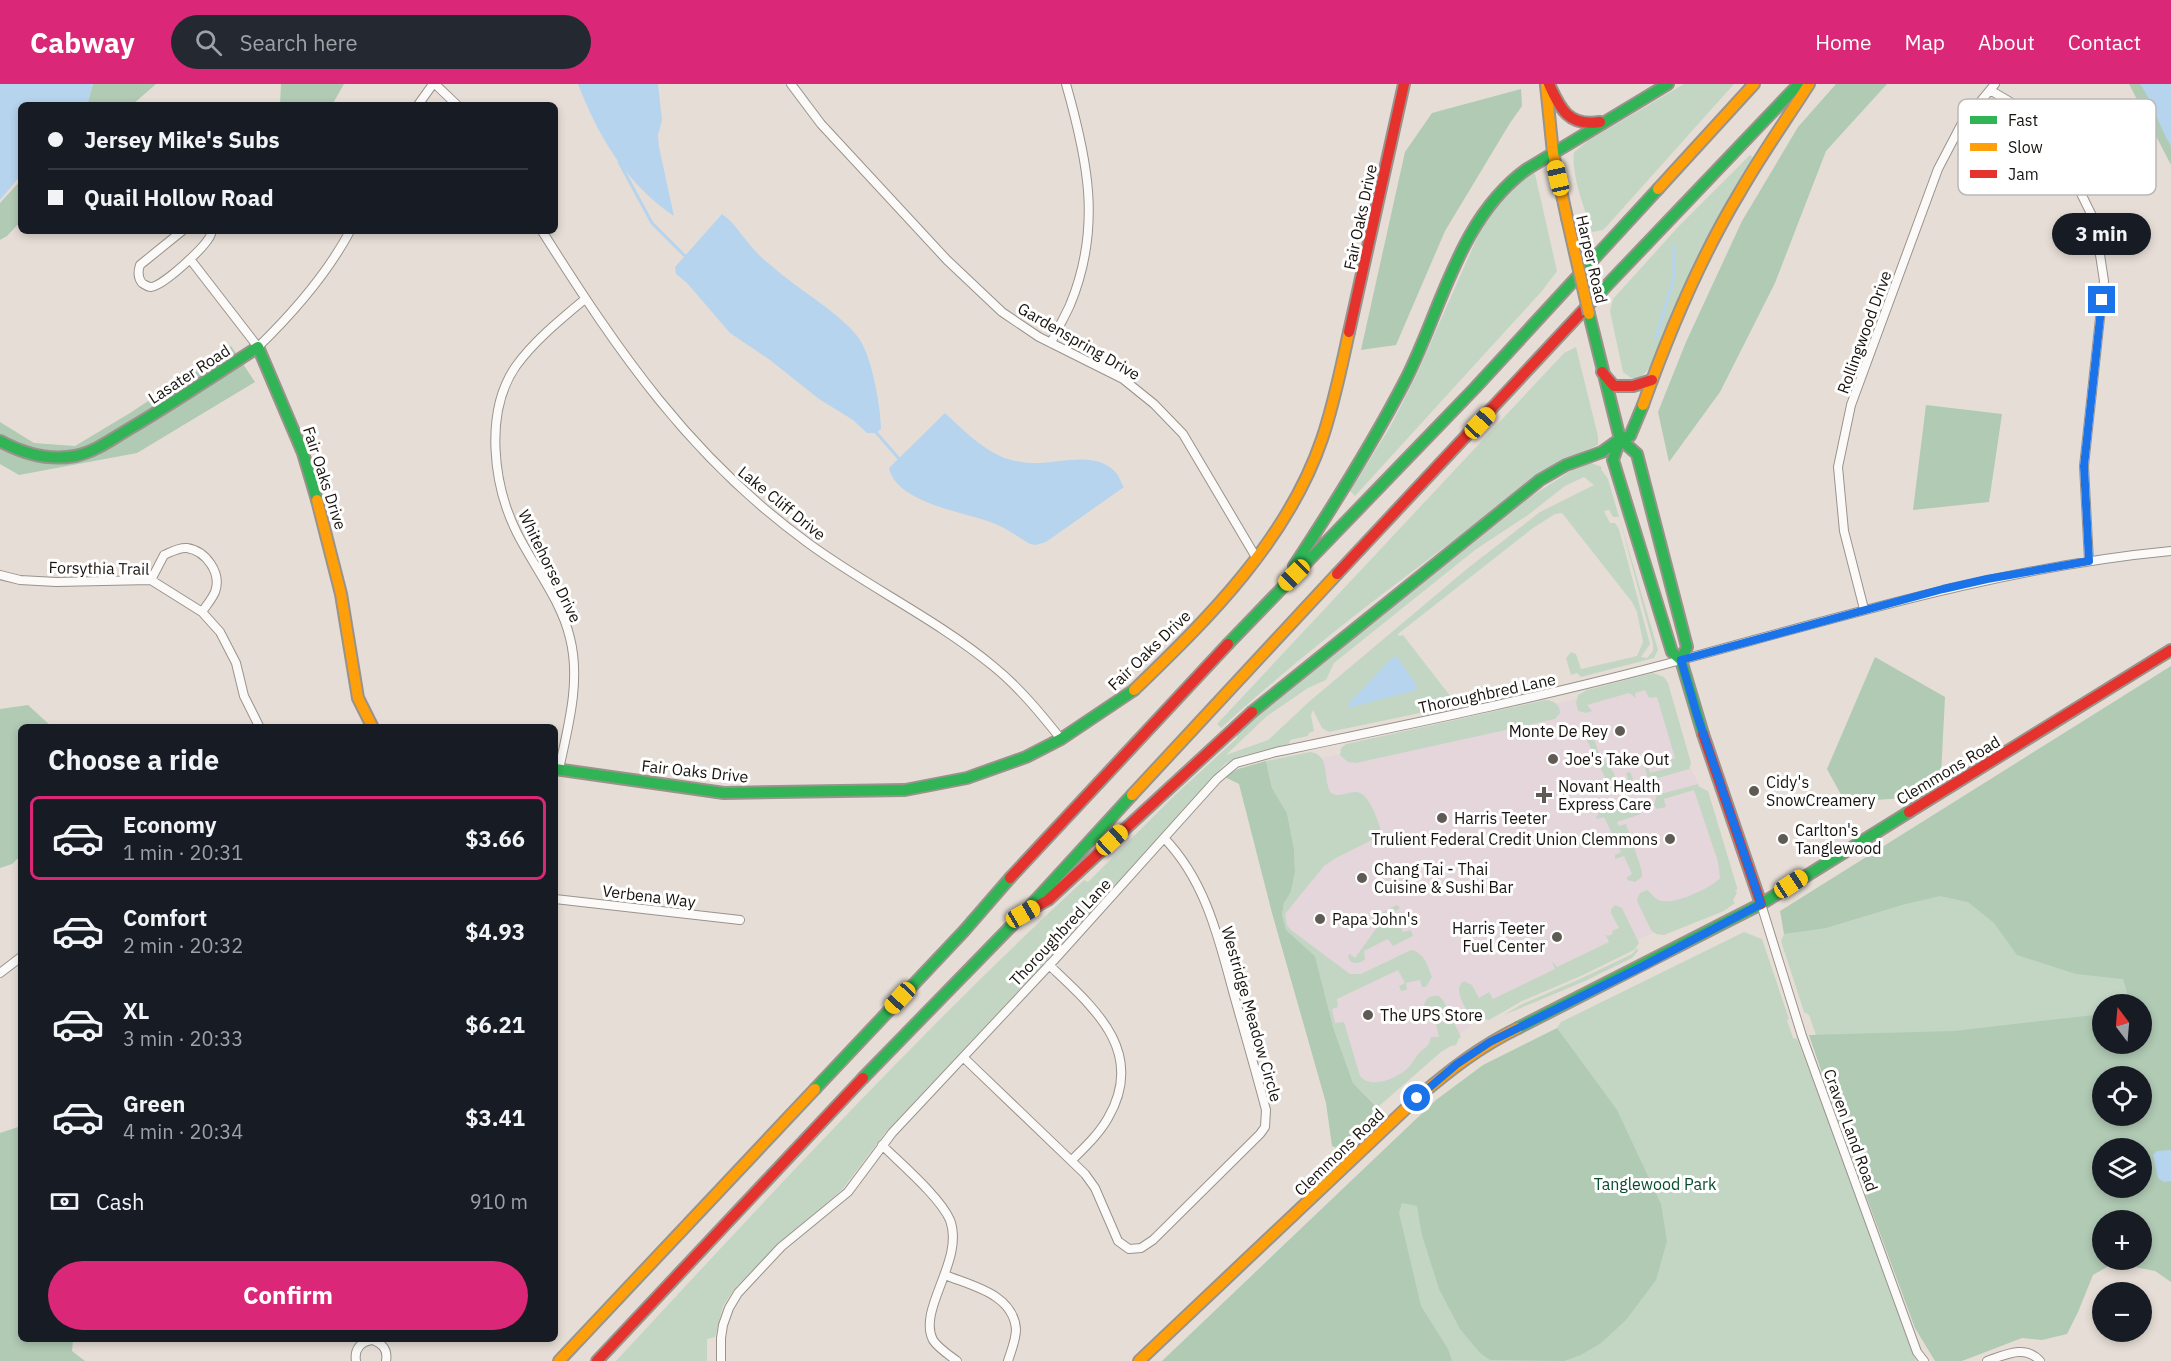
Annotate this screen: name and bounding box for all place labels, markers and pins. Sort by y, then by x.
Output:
place label: Monte De Rey [1509,721,1608,741]
marker: Monte De Rey [1613,724,1627,738]
place label: Joe's Take Out [1565,749,1669,769]
marker: Joe's Take Out [1546,752,1560,766]
place label: Cidy's SnowCreamery [1766,772,1875,810]
place label: Novant Health Express Care [1558,776,1661,814]
marker: Cidy's SnowCreamery [1747,784,1761,798]
marker: Novant Health Express Care [1535,786,1553,804]
place label: Harris Teeter [1454,808,1547,828]
marker: Harris Teeter [1435,811,1449,825]
place label: Carlton's Tanglewood [1795,820,1882,858]
place label: Trulient Federal Credit Union Clemmons [1371,829,1658,849]
marker: Trulient Federal Credit Union Clemmons [1663,832,1677,846]
marker: Carlton's Tanglewood [1776,832,1790,846]
place label: Chang Tai - Thai Cuisine & Sushi Bar [1374,859,1513,897]
marker: Chang Tai - Thai Cuisine & Sushi Bar [1355,871,1369,885]
place label: Papa John's [1332,909,1418,929]
marker: Papa John's [1313,912,1327,926]
place label: Harris Teeter Fuel Center [1452,918,1545,956]
marker: Harris Teeter Fuel Center [1550,930,1564,944]
place label: The UPS Store [1380,1005,1483,1025]
marker: The UPS Store [1361,1008,1375,1022]

